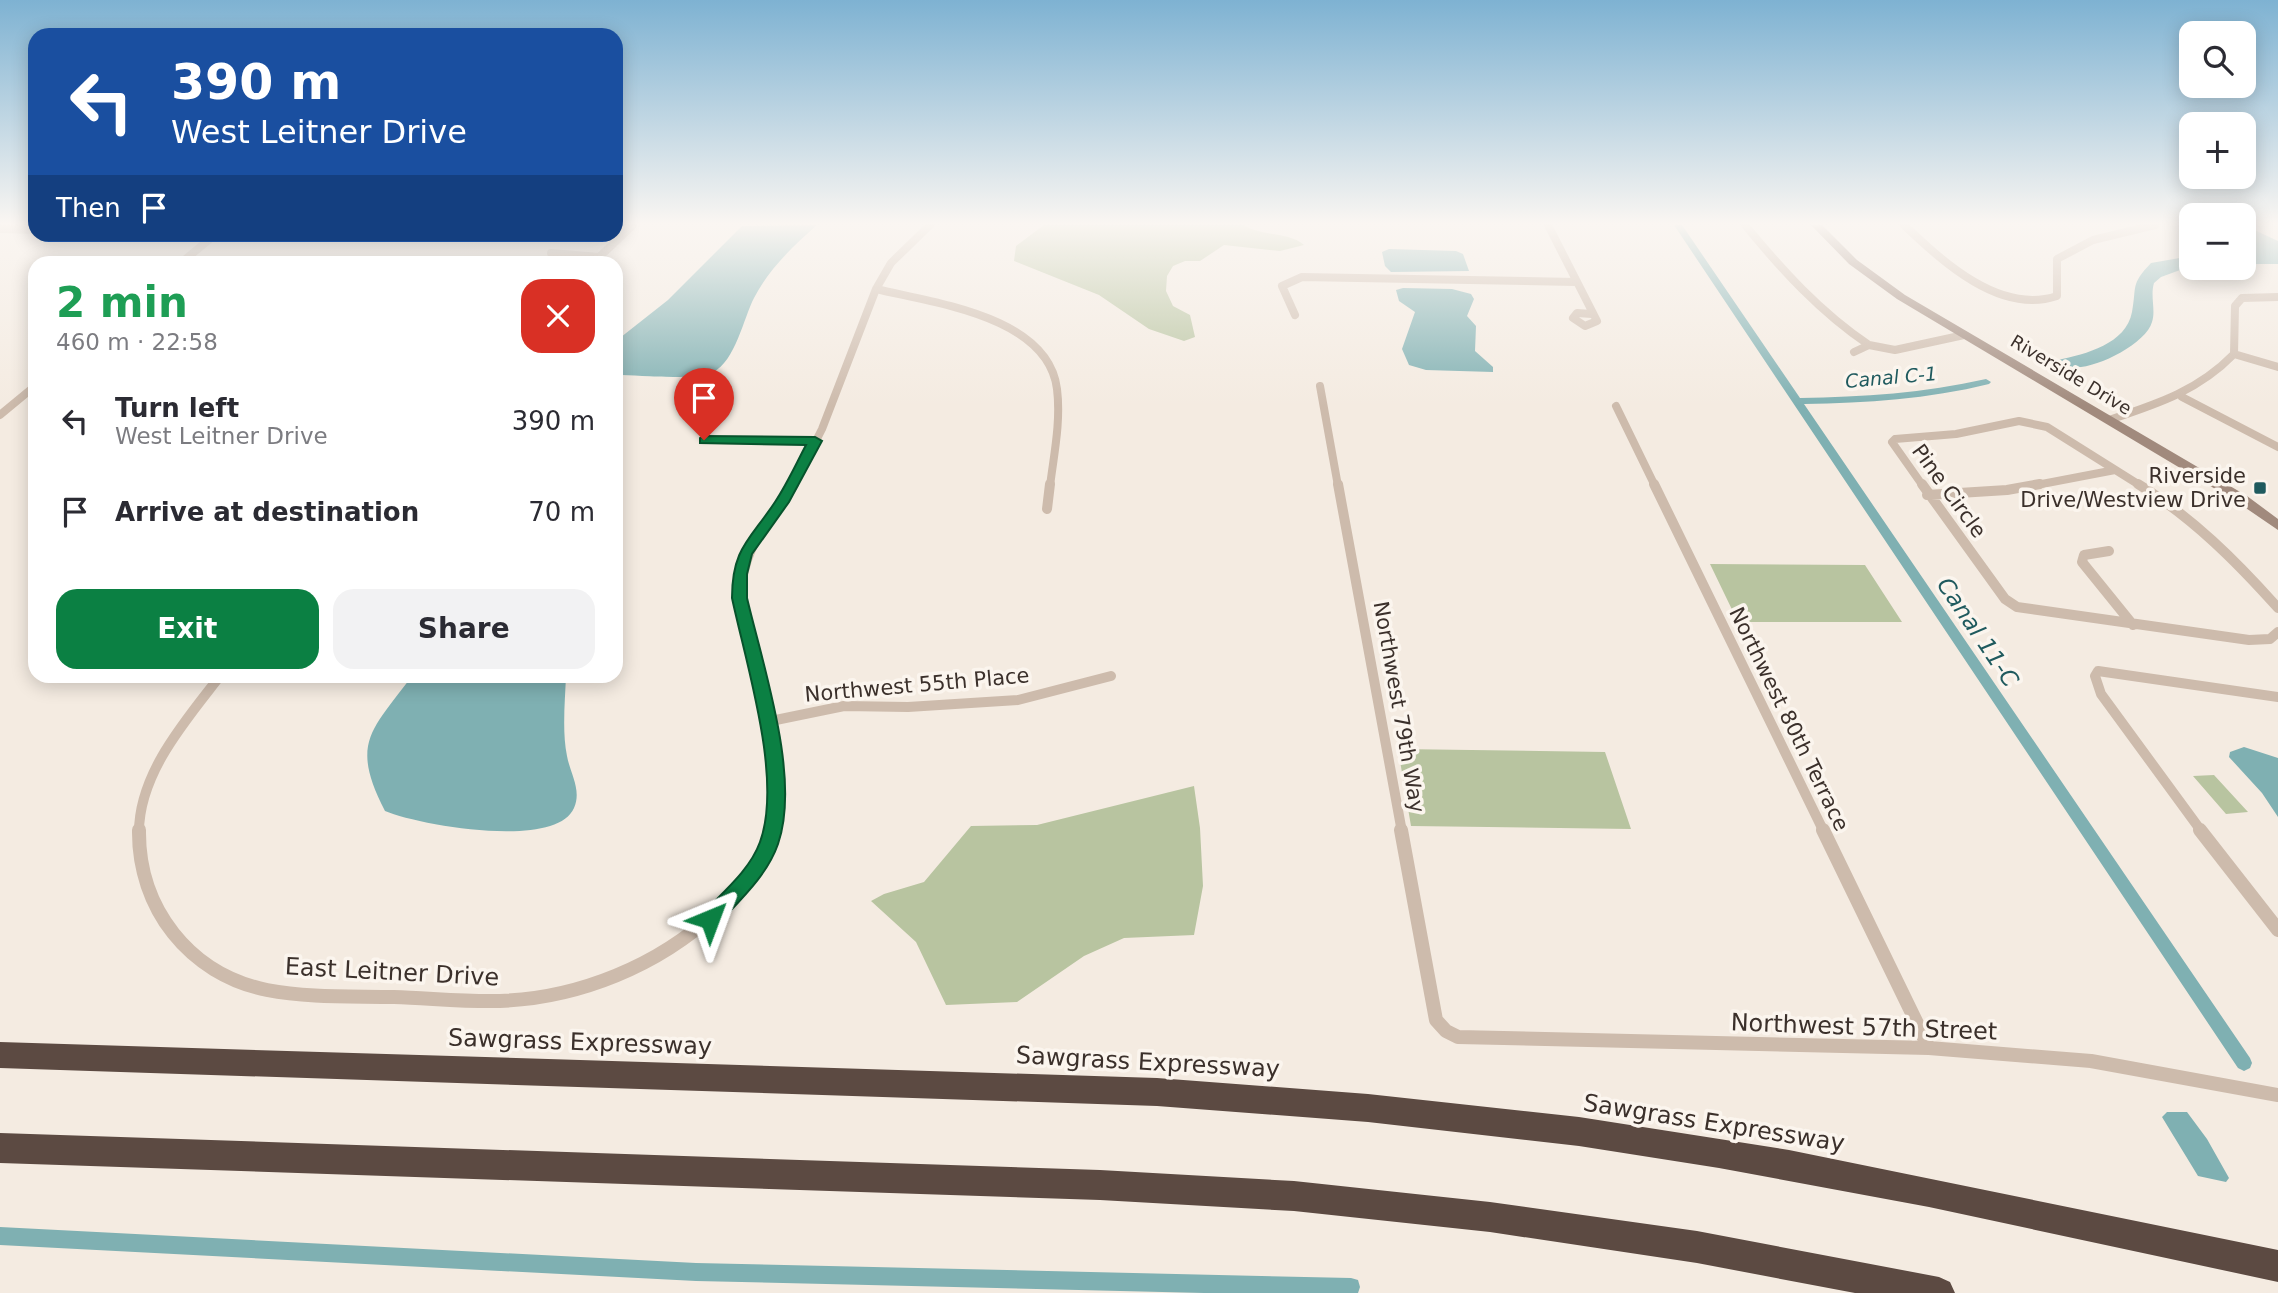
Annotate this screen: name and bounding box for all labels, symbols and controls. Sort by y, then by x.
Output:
map controls [2179,21,2256,280]
button: search [2179,21,2256,98]
text: 390 m [171,54,341,111]
icon: left [56,56,147,147]
button: + [2179,112,2256,189]
text: West Leitner Drive [171,113,467,151]
icon: arrive [135,189,173,227]
text: Then [56,193,121,223]
button: − [2179,203,2256,280]
text: 2 min [56,278,188,327]
button: close [521,279,595,353]
text: 460 m · 22:58 [56,329,218,355]
street label: Riverside Drive [2007,330,2135,419]
water label: Canal C-1 [1844,362,1938,392]
pin [674,368,734,440]
icon: arrive [685,379,723,417]
text: Turn left [115,393,239,423]
icon: left [56,402,94,440]
text: 390 m [512,406,595,436]
text: West Leitner Drive [115,423,328,449]
street label: Pine Circle [1907,439,1991,543]
place label: Riverside Drive/Westview Drive [2020,464,2246,512]
marker: Riverside Drive/Westview Drive [2252,480,2268,496]
icon: arrive [56,493,94,531]
text: Arrive at destination [115,497,419,527]
text: 70 m [528,497,595,527]
water label: Canal 11-C [1932,572,2024,692]
button: Exit [56,589,319,669]
button: Share [333,589,595,669]
street label: Northwest 79th Way [1369,599,1429,815]
street label: Northwest 80th Terrace [1724,603,1854,835]
street label: Northwest 55th Place [804,663,1030,707]
position arrow [673,882,747,956]
street label: East Leitner Drive [284,952,500,992]
street label: Northwest 57th Street [1730,1008,1998,1046]
street label: Sawgrass Expressway [447,1023,713,1061]
street label: Sawgrass Expressway [1015,1041,1281,1083]
street label: Sawgrass Expressway [1581,1089,1847,1157]

